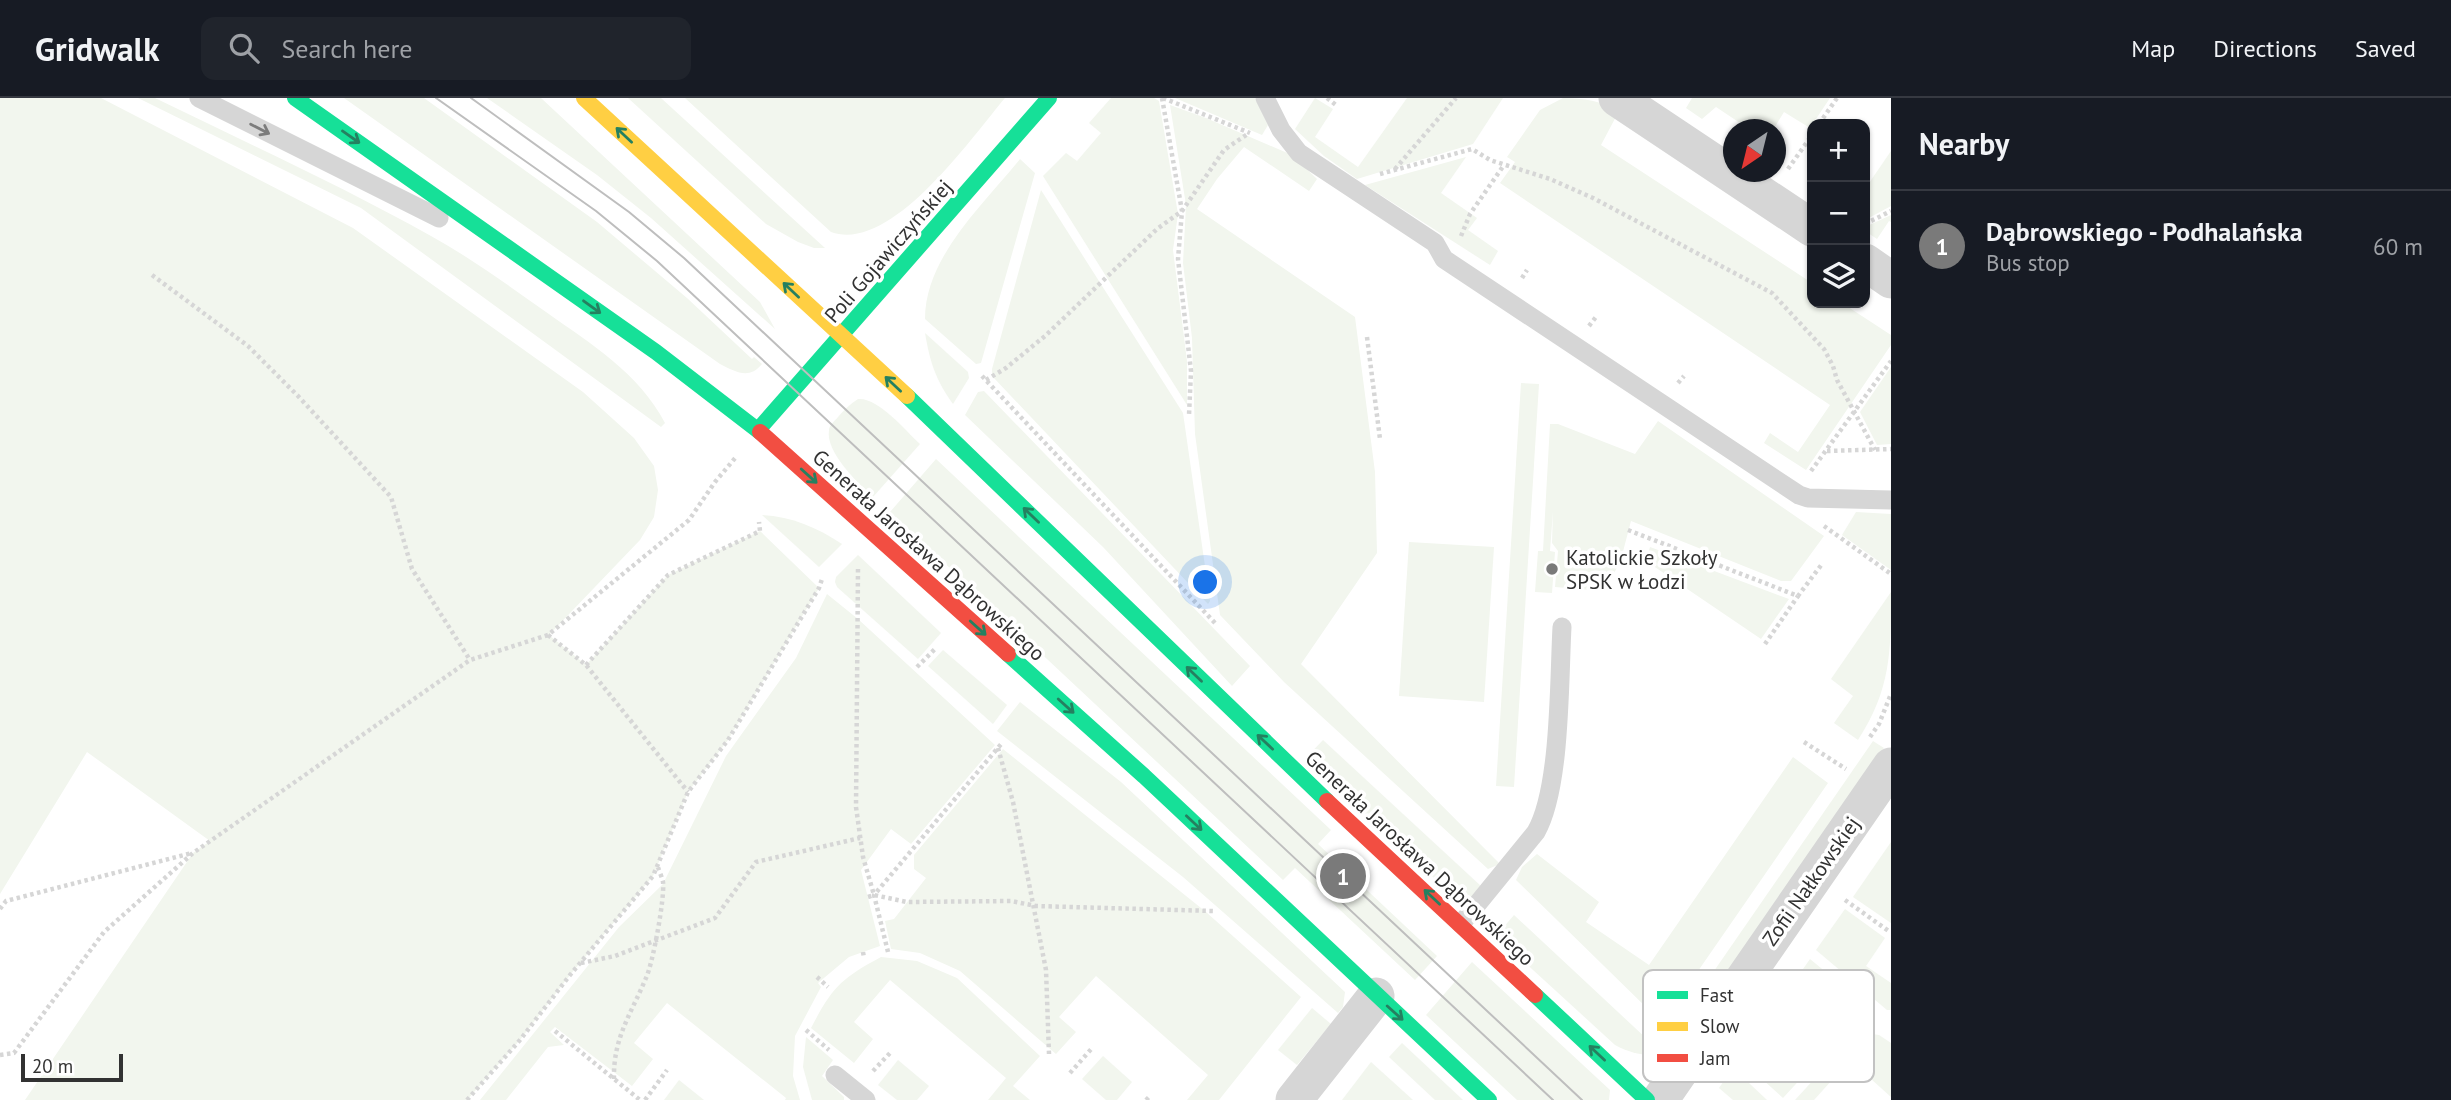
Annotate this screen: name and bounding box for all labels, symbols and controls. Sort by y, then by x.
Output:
search box [201,17,691,80]
text: Gridwalk [35,27,159,70]
icon: search [225,29,263,67]
text: Search here [281,32,413,65]
text: Map [2131,33,2175,64]
text: Directions [2213,33,2317,64]
text: Saved [2355,33,2416,64]
north arrow [1723,119,1786,182]
map controls [1807,119,1870,308]
button: + [1807,119,1870,182]
one-way arrow [249,122,270,136]
text: Nearby [1919,124,2009,163]
one-way arrow [616,127,633,144]
one-way arrow [341,130,360,144]
street label: Poli Gojawiczyńskiej [818,174,958,328]
button: − [1807,182,1870,245]
text: Dąbrowskiego - Podhalańska [1986,215,2303,248]
text: 1 [1935,232,1949,261]
text: 60 m [2373,232,2423,261]
button: layers [1807,245,1870,308]
text: Bus stop [1986,248,2070,277]
one-way arrow [783,281,800,298]
one-way arrow [583,299,602,314]
one-way arrow [885,375,902,392]
street label: Generała Jarosława Dąbrowskiego [807,443,1051,667]
one-way arrow [800,468,818,484]
one-way arrow [1023,507,1040,524]
place label: Katolickie Szkoły SPSK w Łodzi [1566,544,1718,595]
marker: Katolickie Szkoły SPSK w Łodzi [1544,561,1560,577]
your location [1188,565,1222,599]
one-way arrow [969,619,986,636]
one-way arrow [1186,666,1203,683]
one-way arrow [1057,698,1075,714]
one-way arrow [1257,734,1274,751]
street label: Generała Jarosława Dąbrowskiego [1300,745,1540,971]
street label: Zofii Nałkowskiej [1756,811,1866,951]
one-way arrow [1184,814,1202,831]
pin: 1 [1320,850,1366,902]
one-way arrow [1423,889,1441,905]
legend [1643,970,1874,1082]
text: Fast [1700,983,1734,1007]
one-way arrow [1386,1004,1403,1021]
text: Slow [1700,1014,1740,1038]
one-way arrow [1589,1045,1606,1062]
text: Jam [1699,1046,1730,1070]
scale bar [21,1051,122,1083]
text: 20 m [32,1054,73,1078]

